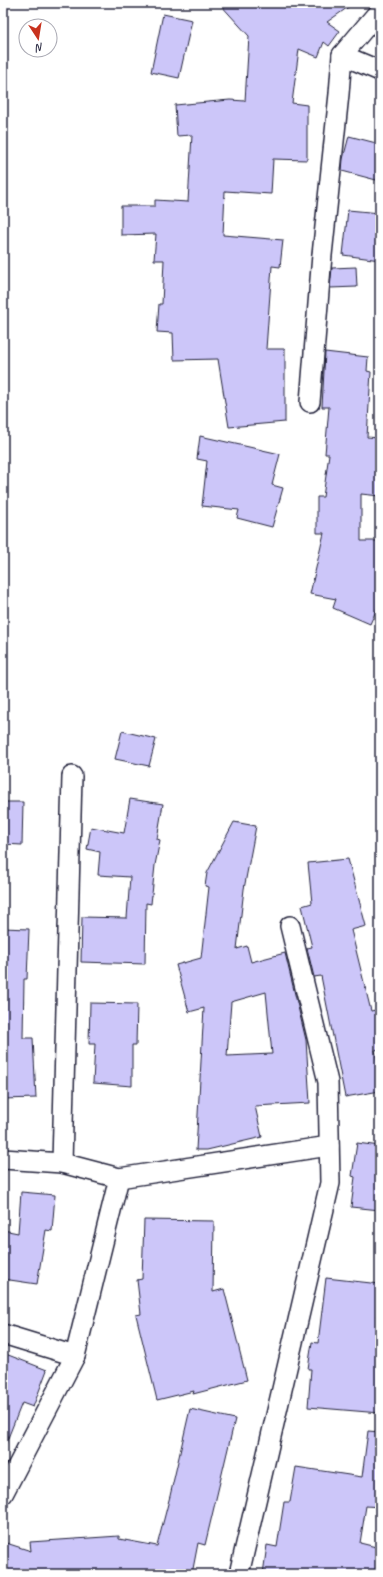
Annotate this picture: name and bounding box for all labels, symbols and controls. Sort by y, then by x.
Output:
north arrow [18,18,58,58]
text: N [33,40,45,56]

